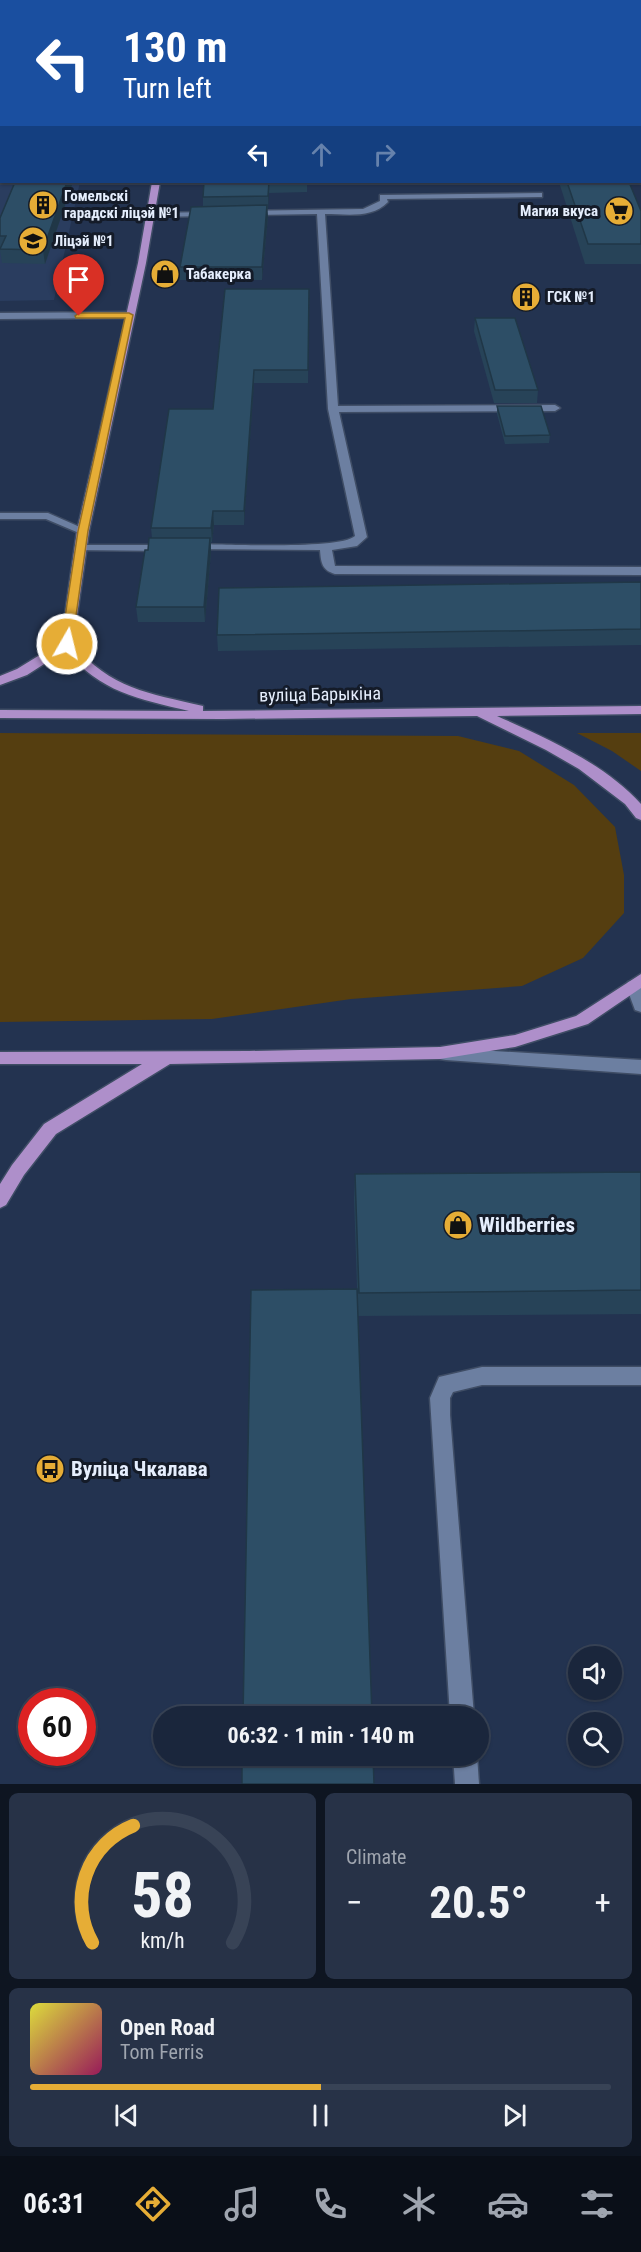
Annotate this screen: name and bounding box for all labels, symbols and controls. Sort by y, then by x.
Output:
text: 130 m [123,23,228,72]
icon: left [24,24,102,102]
text: Turn left [123,73,212,105]
icon: left [242,138,275,171]
icon: ahead [305,138,338,171]
icon: right [368,138,401,171]
place label: Гомельскі гарадскі ліцэй №1 [64,187,179,222]
building icon: Гомельскі гарадскі ліцэй №1 [27,189,59,221]
supermarket icon: Магия вкуса [603,195,635,227]
place label: Магия вкуса [520,202,598,220]
school or university icon: Ліцэй №1 [17,225,49,257]
place label: Ліцэй №1 [54,232,114,250]
pin [53,254,104,316]
shop icon: Табакерка [149,258,181,290]
icon: arrive [62,263,95,296]
place label: Табакерка [186,265,251,283]
building icon: ГСК №1 [510,281,542,313]
place label: ГСК №1 [547,288,595,306]
position arrow [35,612,99,676]
street label: вуліца Барыкіна [259,682,381,706]
shop icon: Wildberries [442,1209,474,1241]
place label: Wildberries [479,1213,575,1237]
bus stop icon: Вуліца Чкалава [34,1453,66,1485]
place label: Вуліца Чкалава [71,1457,208,1481]
map controls [568,1646,622,1766]
button: sound [568,1646,622,1700]
speed limit sign: 60 [18,1688,96,1766]
button: search [568,1712,622,1766]
text: 06:32 · 1 min · 140 m [228,1723,414,1748]
text: Climate [346,1845,406,1869]
text: 58 [131,1859,194,1932]
text: 20.5° [429,1876,528,1929]
text: − [346,1883,363,1922]
text: + [595,1883,611,1922]
text: km/h [140,1928,185,1953]
text: Open Road [120,2015,215,2040]
text: Tom Ferris [120,2040,204,2064]
icon: previous [110,2099,143,2132]
icon: pause [304,2099,337,2132]
icon: next [498,2099,531,2132]
icon: directions [132,2183,174,2225]
icon: music [221,2183,263,2225]
icon: phone [309,2183,351,2225]
icon: climate [398,2183,440,2225]
icon: car [487,2183,529,2225]
icon: filters [576,2183,618,2225]
text: 06:31 [23,2188,85,2220]

